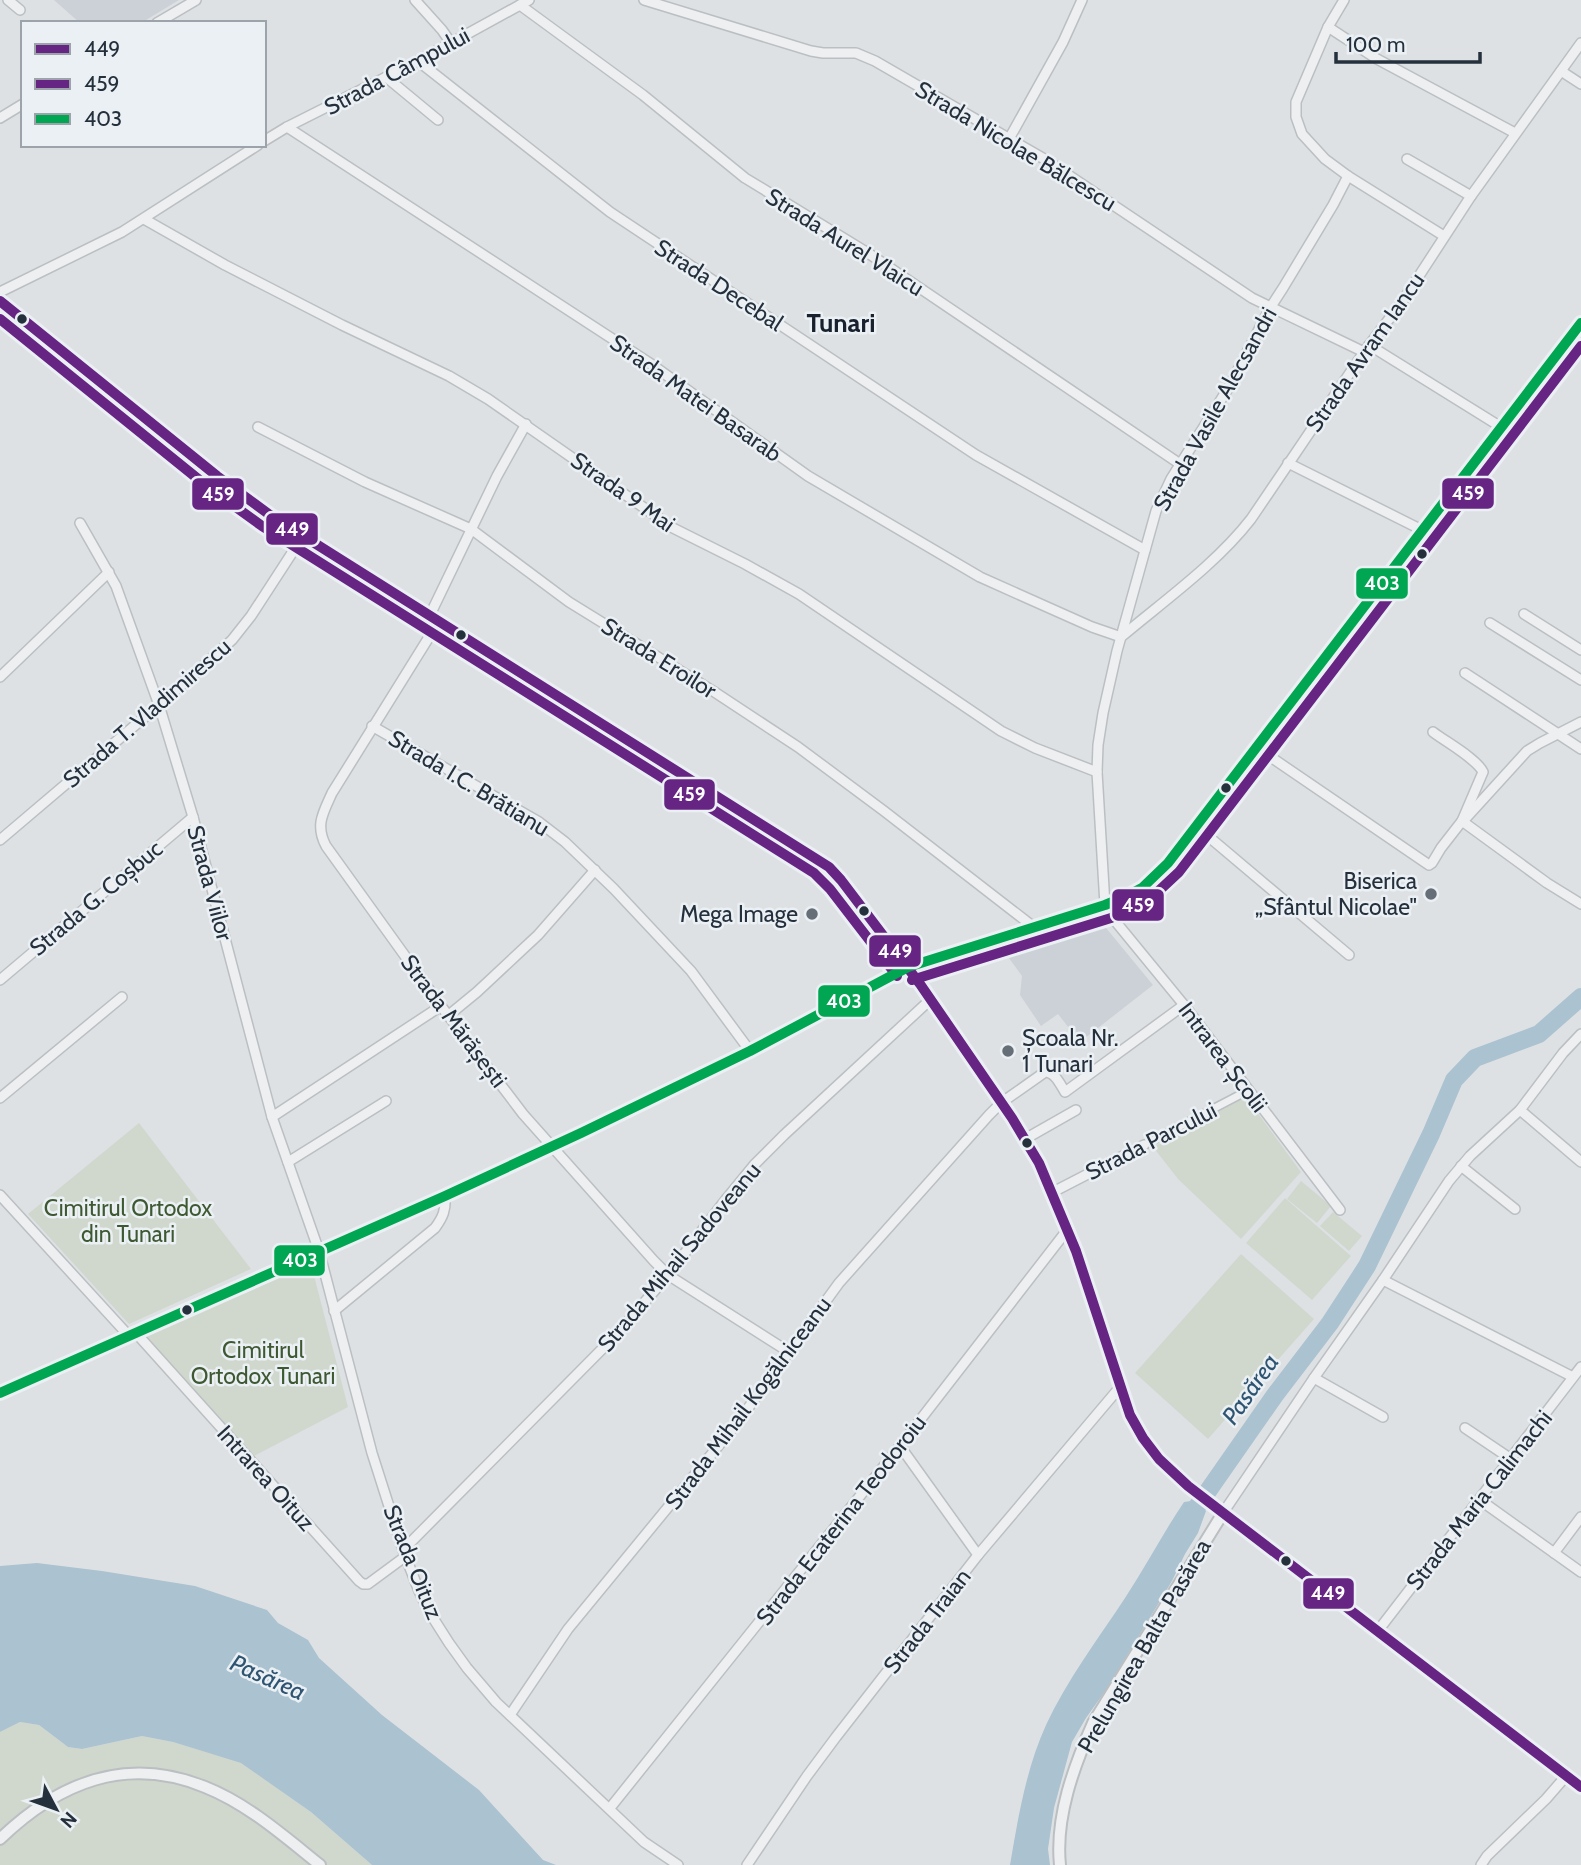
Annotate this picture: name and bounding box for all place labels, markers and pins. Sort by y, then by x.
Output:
unlabelled marker [15,312,29,326]
unlabelled marker [1415,547,1429,561]
unlabelled marker [454,628,468,642]
unlabelled marker [1219,781,1233,795]
place label: Biserica „Sfântul Nicolae" [1255,867,1417,921]
marker: Biserica „Sfântul Nicolae" [1423,886,1439,902]
place label: Mega Image [680,900,798,928]
unlabelled marker [857,904,871,918]
marker: Mega Image [804,906,820,922]
place label: Școala Nr. 1 Tunari [1022,1024,1118,1078]
marker: Școala Nr. 1 Tunari [1000,1043,1016,1059]
unlabelled marker [1020,1136,1034,1150]
unlabelled marker [180,1303,194,1317]
unlabelled marker [1279,1554,1293,1568]

